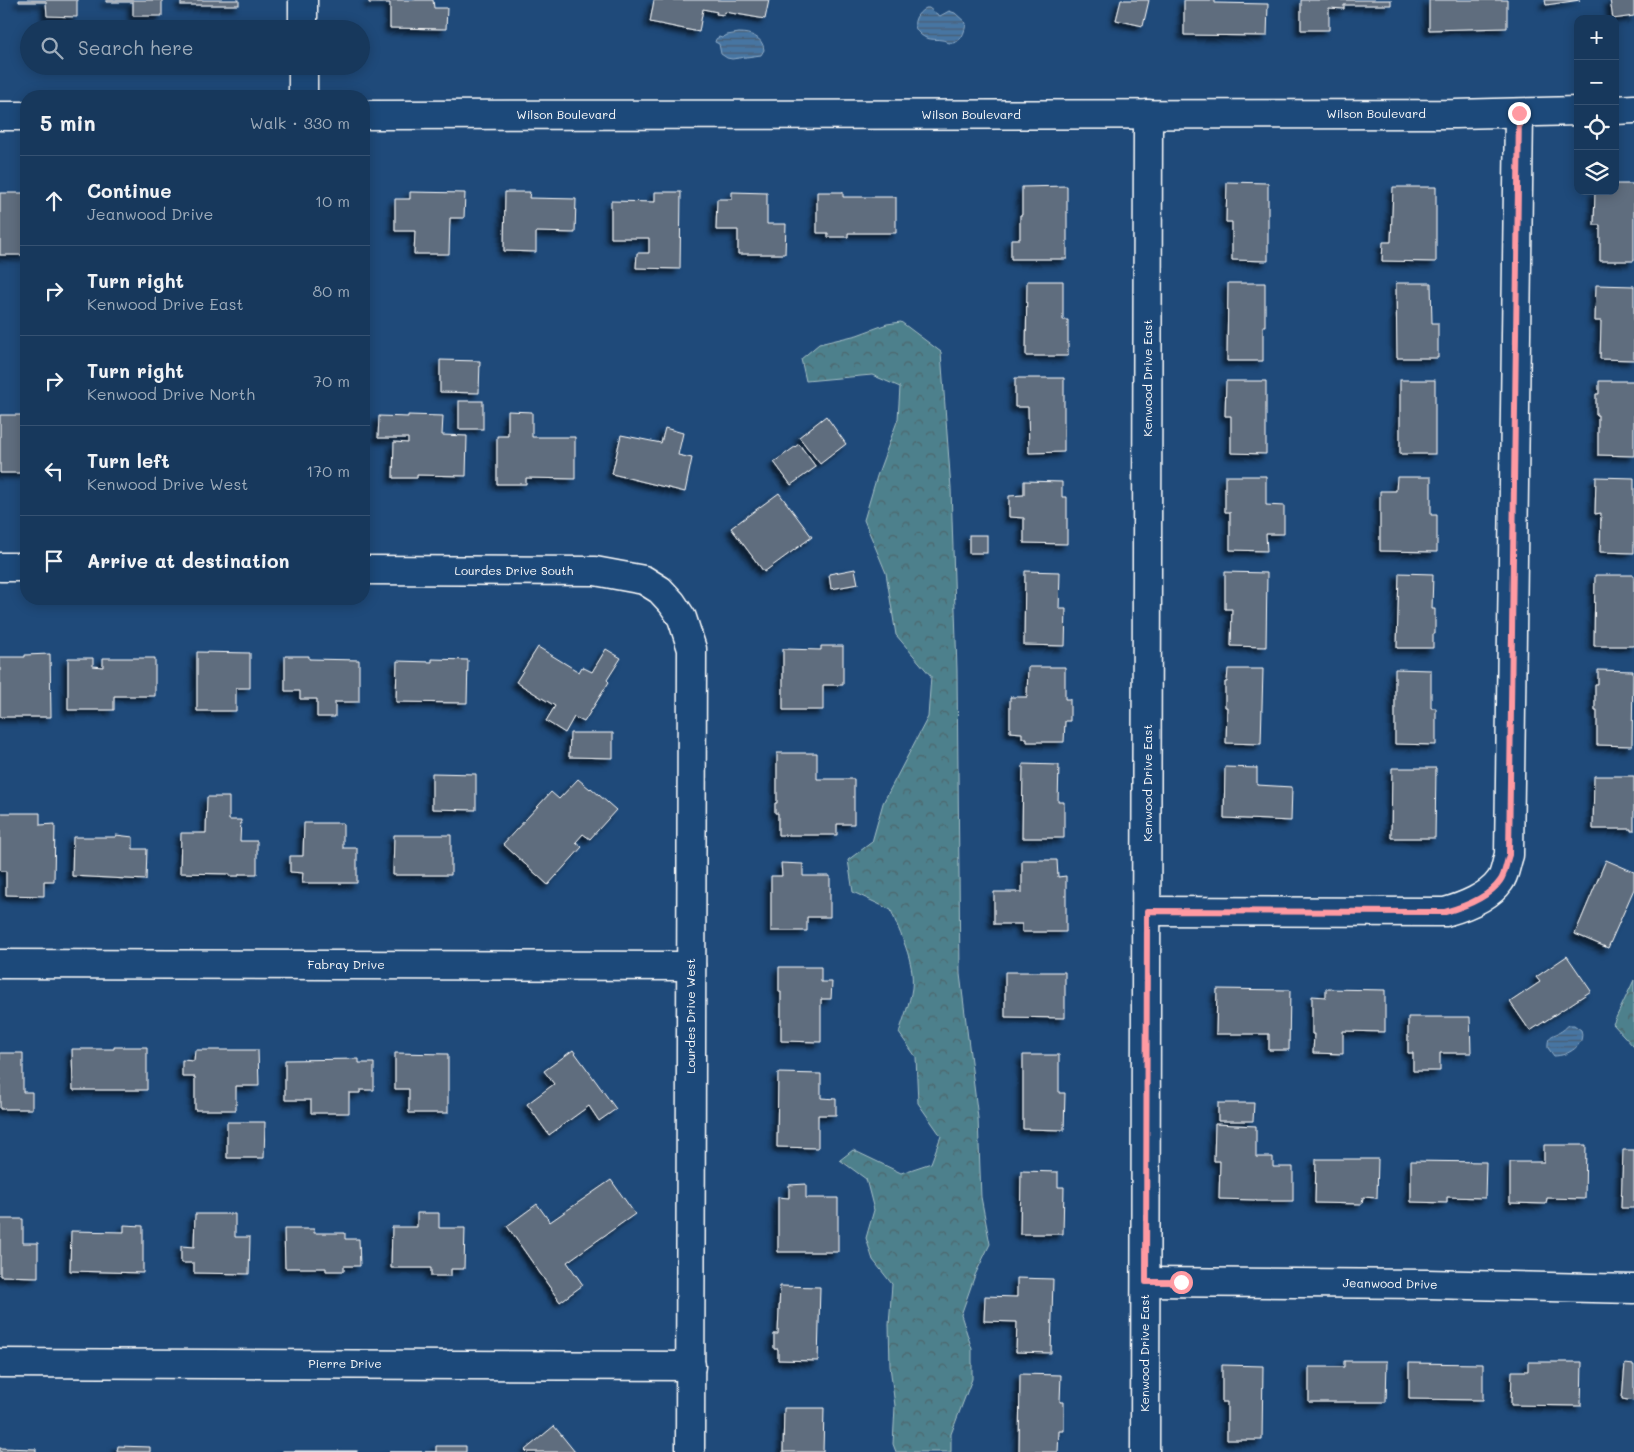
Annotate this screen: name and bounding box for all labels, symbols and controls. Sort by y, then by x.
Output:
map controls [1574,15,1619,195]
button: + [1574,15,1619,60]
search box [20,20,370,75]
icon: search [38,34,66,62]
text: Search here [78,35,194,60]
button: − [1574,60,1619,105]
route end [1508,102,1531,125]
street label: Wilson Boulevard [1326,105,1426,121]
button: locate [1574,105,1619,150]
street label: Wilson Boulevard [516,106,616,122]
street label: Wilson Boulevard [921,106,1021,122]
text: 5 min [40,109,96,136]
text: Walk · 330 m [250,112,350,133]
button: layers [1574,150,1619,195]
text: Continue [87,178,172,203]
icon: ahead [40,187,68,215]
text: 10 m [315,190,350,211]
text: Jeanwood Drive [87,203,213,224]
text: Turn right [87,268,184,293]
icon: right [40,277,68,305]
text: 80 m [313,280,350,301]
text: Kenwood Drive East [87,293,244,314]
street label: Kenwood Drive East [1139,319,1155,437]
text: Turn right [87,358,184,383]
icon: right [40,367,68,395]
text: 70 m [313,370,350,391]
text: Kenwood Drive North [87,383,255,404]
text: Turn left [87,448,170,473]
icon: left [40,457,68,485]
text: 170 m [306,460,350,481]
text: Kenwood Drive West [87,473,248,494]
icon: arrive [40,547,68,575]
text: Arrive at destination [87,548,290,573]
street label: Lourdes Drive South [455,562,574,578]
street label: Kenwood Drive East [1139,724,1155,842]
street label: Fabray Drive [307,956,385,972]
street label: Lourdes Drive West [682,958,698,1074]
route start [1170,1271,1193,1294]
street label: Jeanwood Drive [1342,1274,1438,1292]
street label: Kenwood Drive East [1136,1294,1152,1412]
street label: Pierre Drive [308,1355,382,1371]

